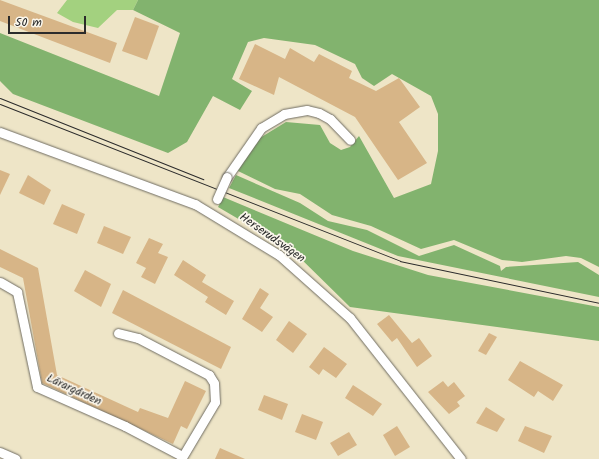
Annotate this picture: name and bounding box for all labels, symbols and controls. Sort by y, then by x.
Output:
scale bar [10,8,88,34]
text: 50 m [15,13,42,32]
street label: Herserudsvägen [236,210,308,266]
street label: Lärargården [44,371,104,409]

